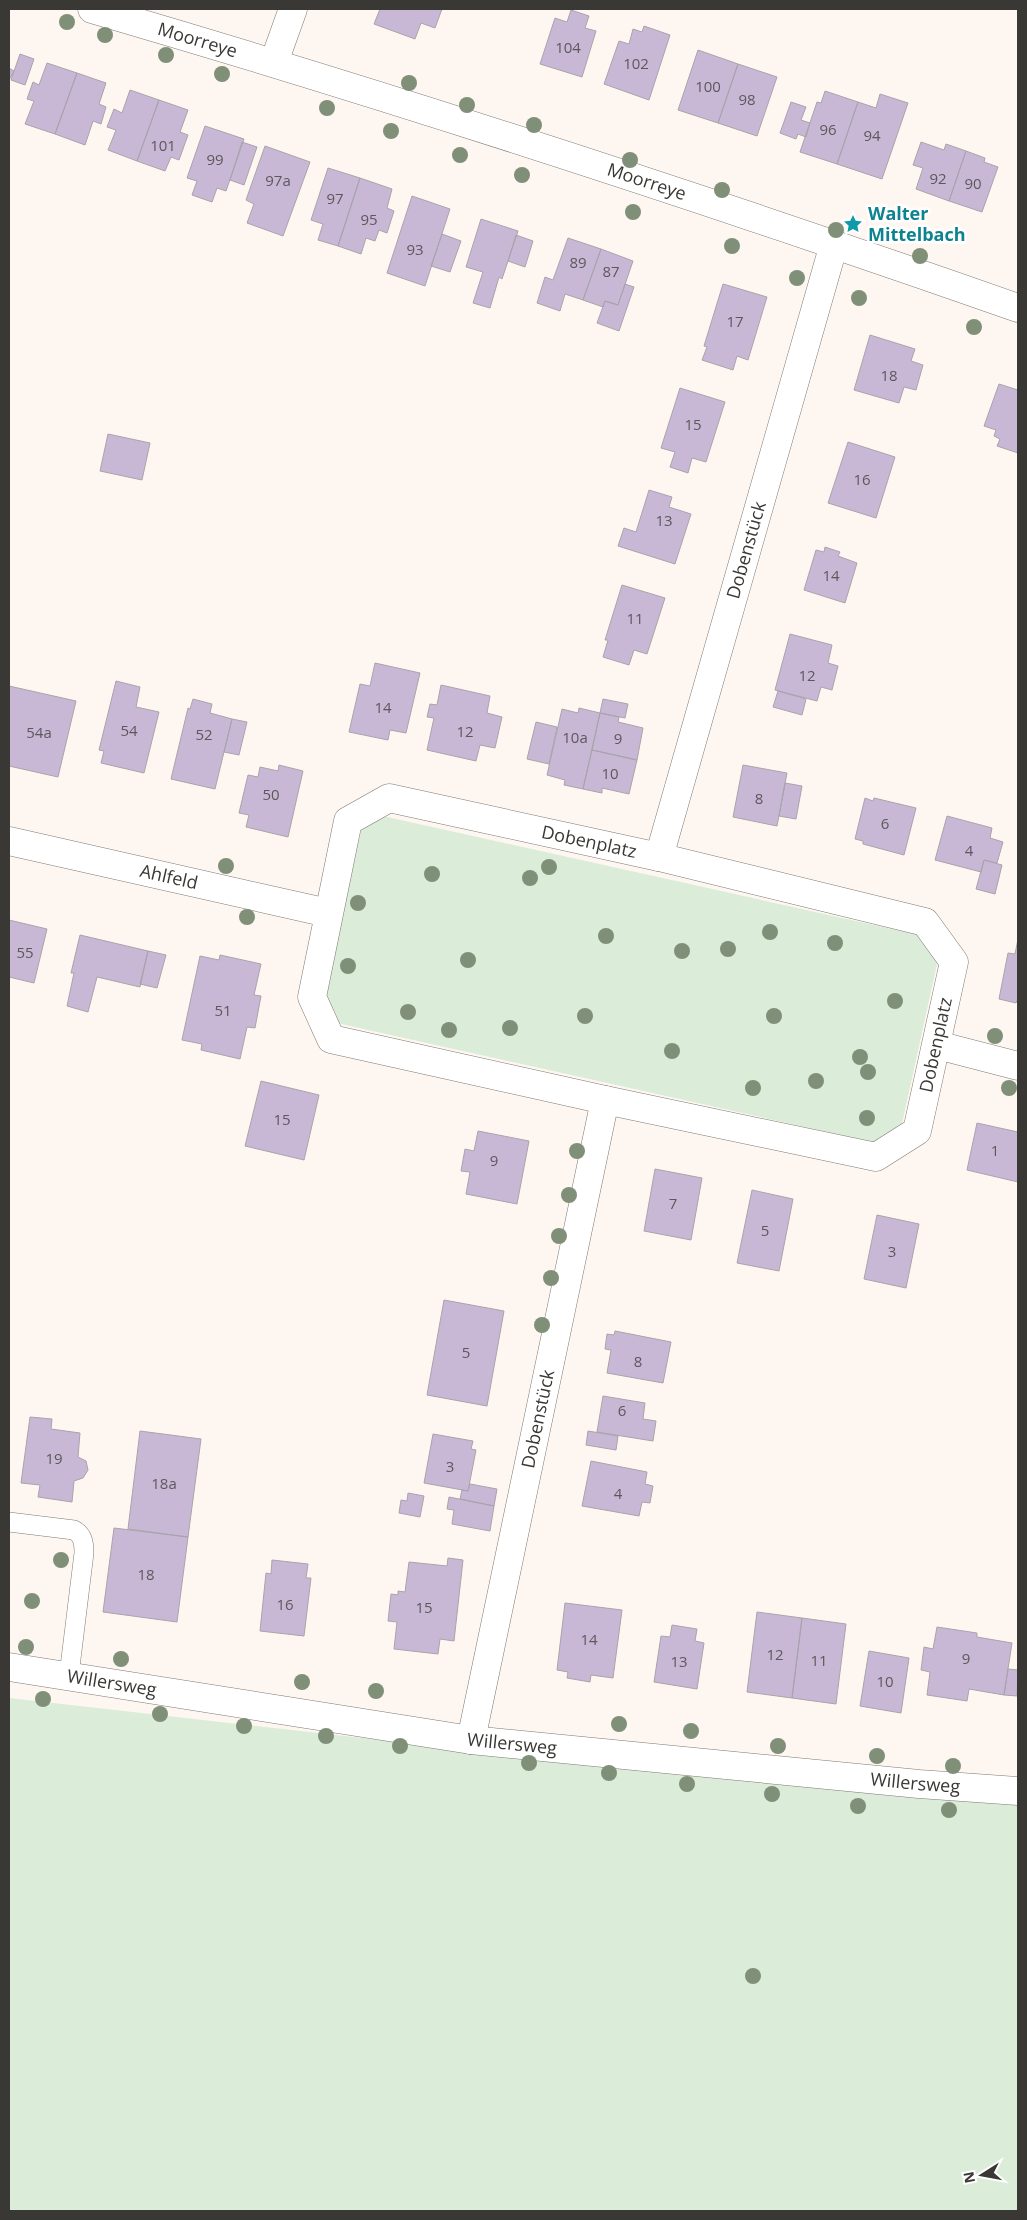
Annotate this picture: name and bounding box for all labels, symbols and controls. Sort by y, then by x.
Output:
street label: Moorreye [155,16,240,63]
house number: 104 [555,37,581,57]
house number: 102 [623,53,649,73]
house number: 100 [695,76,721,96]
house number: 98 [738,89,756,109]
house number: 96 [819,119,837,139]
house number: 94 [863,125,881,145]
house number: 101 [150,135,176,155]
house number: 99 [206,149,224,169]
street label: Moorreye [604,157,690,205]
house number: 92 [929,168,947,188]
house number: 97a [265,170,291,190]
house number: 90 [964,173,982,193]
house number: 97 [326,188,344,208]
place label: Walter Mittelbach [868,201,966,246]
house number: 95 [360,209,378,229]
place icon: Walter Mittelbach [842,213,864,235]
house number: 93 [406,239,424,259]
house number: 89 [569,252,587,272]
house number: 87 [602,261,620,281]
house number: 17 [726,311,744,331]
house number: 18 [880,365,898,385]
house number: 15 [684,414,702,434]
house number: 16 [853,469,871,489]
street label: Dobenstück [720,498,771,601]
house number: 13 [655,510,673,530]
house number: 14 [822,565,840,585]
house number: 11 [626,608,644,628]
house number: 12 [798,665,816,685]
house number: 14 [374,697,392,717]
house number: 54 [120,720,138,740]
house number: 12 [456,721,474,741]
house number: 54a [26,722,52,742]
house number: 52 [195,724,213,744]
house number: 10a [562,727,588,747]
house number: 9 [614,728,622,748]
house number: 10 [601,763,619,783]
house number: 50 [262,784,280,804]
house number: 8 [755,788,763,808]
house number: 6 [881,813,889,833]
street label: Dobenplatz [540,819,639,863]
house number: 4 [965,840,974,860]
street label: Ahlfeld [138,858,200,894]
house number: 55 [16,942,34,962]
street label: Dobenplatz [913,995,957,1094]
house number: 51 [214,1000,232,1020]
house number: 15 [273,1109,291,1129]
house number: 1 [991,1140,999,1160]
house number: 9 [490,1150,498,1170]
house number: 7 [669,1193,677,1213]
house number: 5 [761,1220,769,1240]
house number: 3 [888,1241,896,1261]
house number: 5 [462,1342,470,1362]
house number: 8 [634,1351,642,1371]
street label: Dobenstück [515,1367,559,1470]
house number: 6 [618,1400,626,1420]
house number: 19 [45,1448,63,1468]
house number: 3 [446,1456,454,1476]
house number: 18a [151,1473,177,1493]
house number: 4 [614,1483,623,1503]
house number: 18 [137,1564,155,1584]
house number: 16 [276,1594,294,1614]
house number: 15 [415,1597,433,1617]
house number: 14 [580,1629,598,1649]
house number: 12 [766,1644,784,1664]
house number: 9 [962,1648,970,1668]
house number: 11 [810,1650,828,1670]
house number: 13 [670,1651,688,1671]
street label: Willersweg [65,1663,158,1701]
house number: 10 [876,1671,894,1691]
street label: Willersweg [466,1727,558,1759]
street label: Willersweg [869,1766,961,1798]
north arrow [957,2150,1007,2200]
text: N [958,2170,979,2185]

